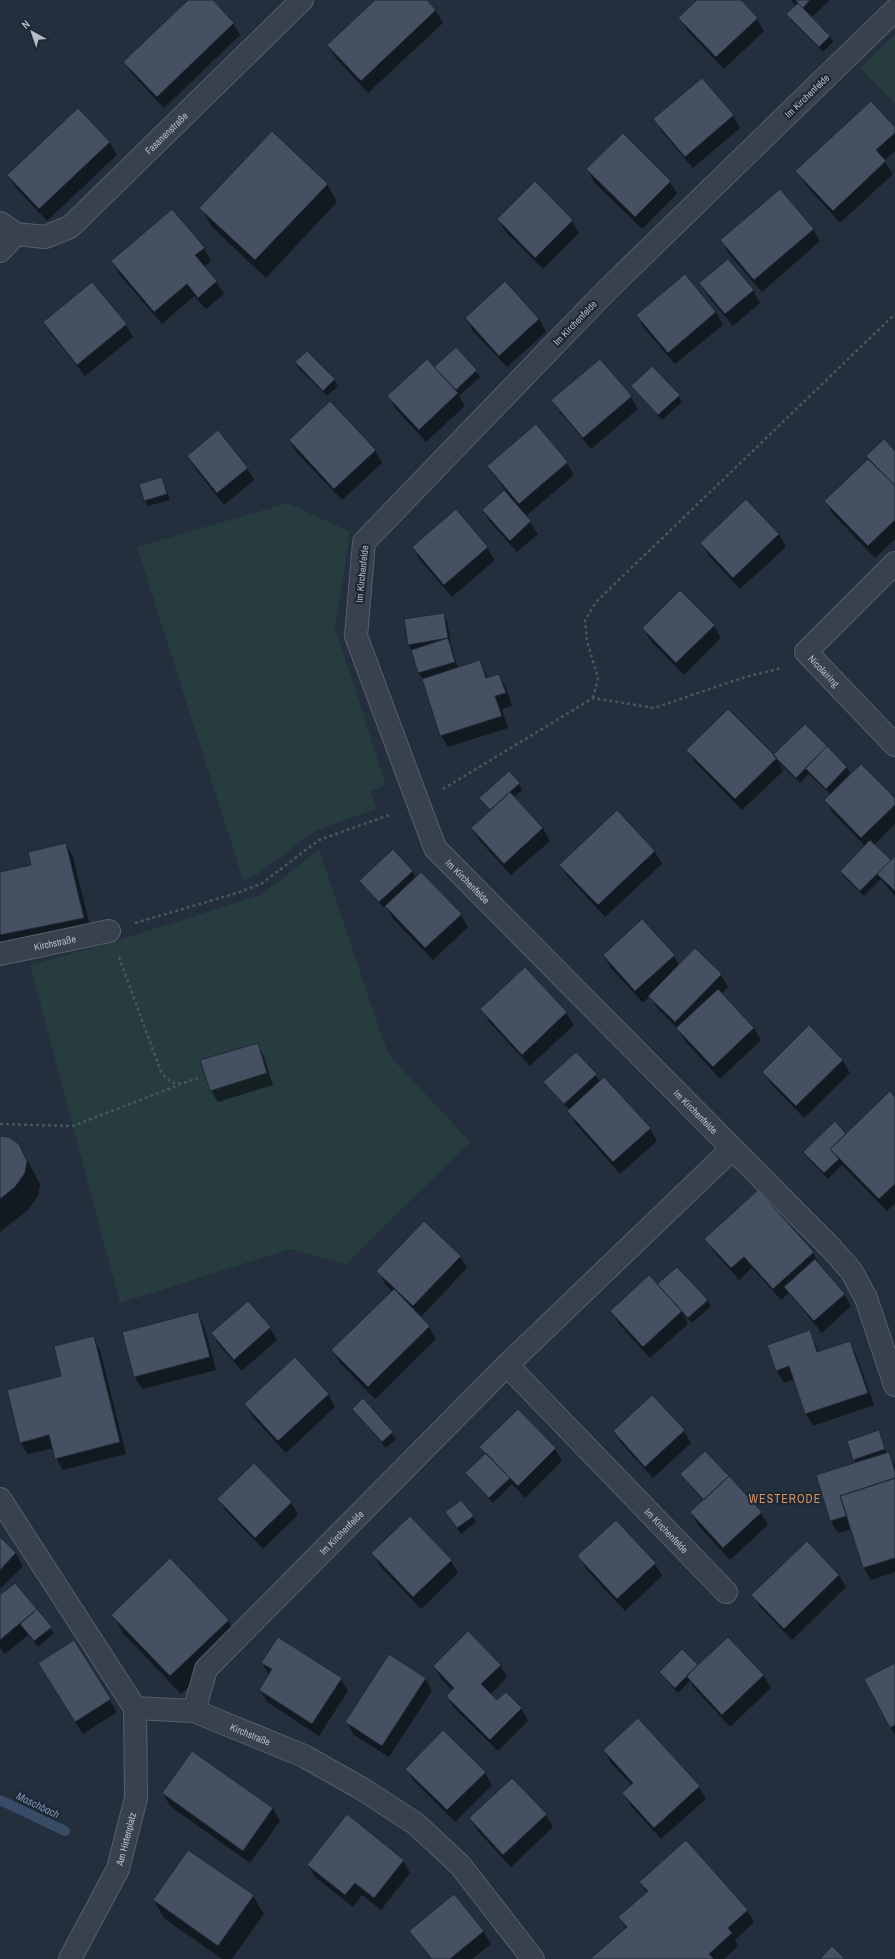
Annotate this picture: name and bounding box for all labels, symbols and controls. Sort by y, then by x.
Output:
north arrow [12,12,52,52]
text: N [19,17,33,32]
street label: Im Kirchenfelde [782,71,832,121]
street label: Fasanenstraße [142,109,191,157]
street label: Im Kirchenfelde [550,298,600,348]
street label: Im Kirchenfelde [353,544,372,603]
street label: Nicolairing [806,652,843,690]
street label: Im Kirchenfelde [443,856,493,906]
street label: Kirchstraße [33,932,77,953]
street label: Im Kirchenfelde [671,1086,721,1137]
district label: WESTERODE [749,1491,821,1507]
street label: Im Kirchenfelde [642,1505,692,1556]
street label: Im Kirchenfelde [316,1507,366,1557]
street label: Kirchstraße [228,1720,273,1748]
water label: Maschbach [14,1789,62,1821]
street label: Am Hirtenplatz [112,1811,139,1868]

